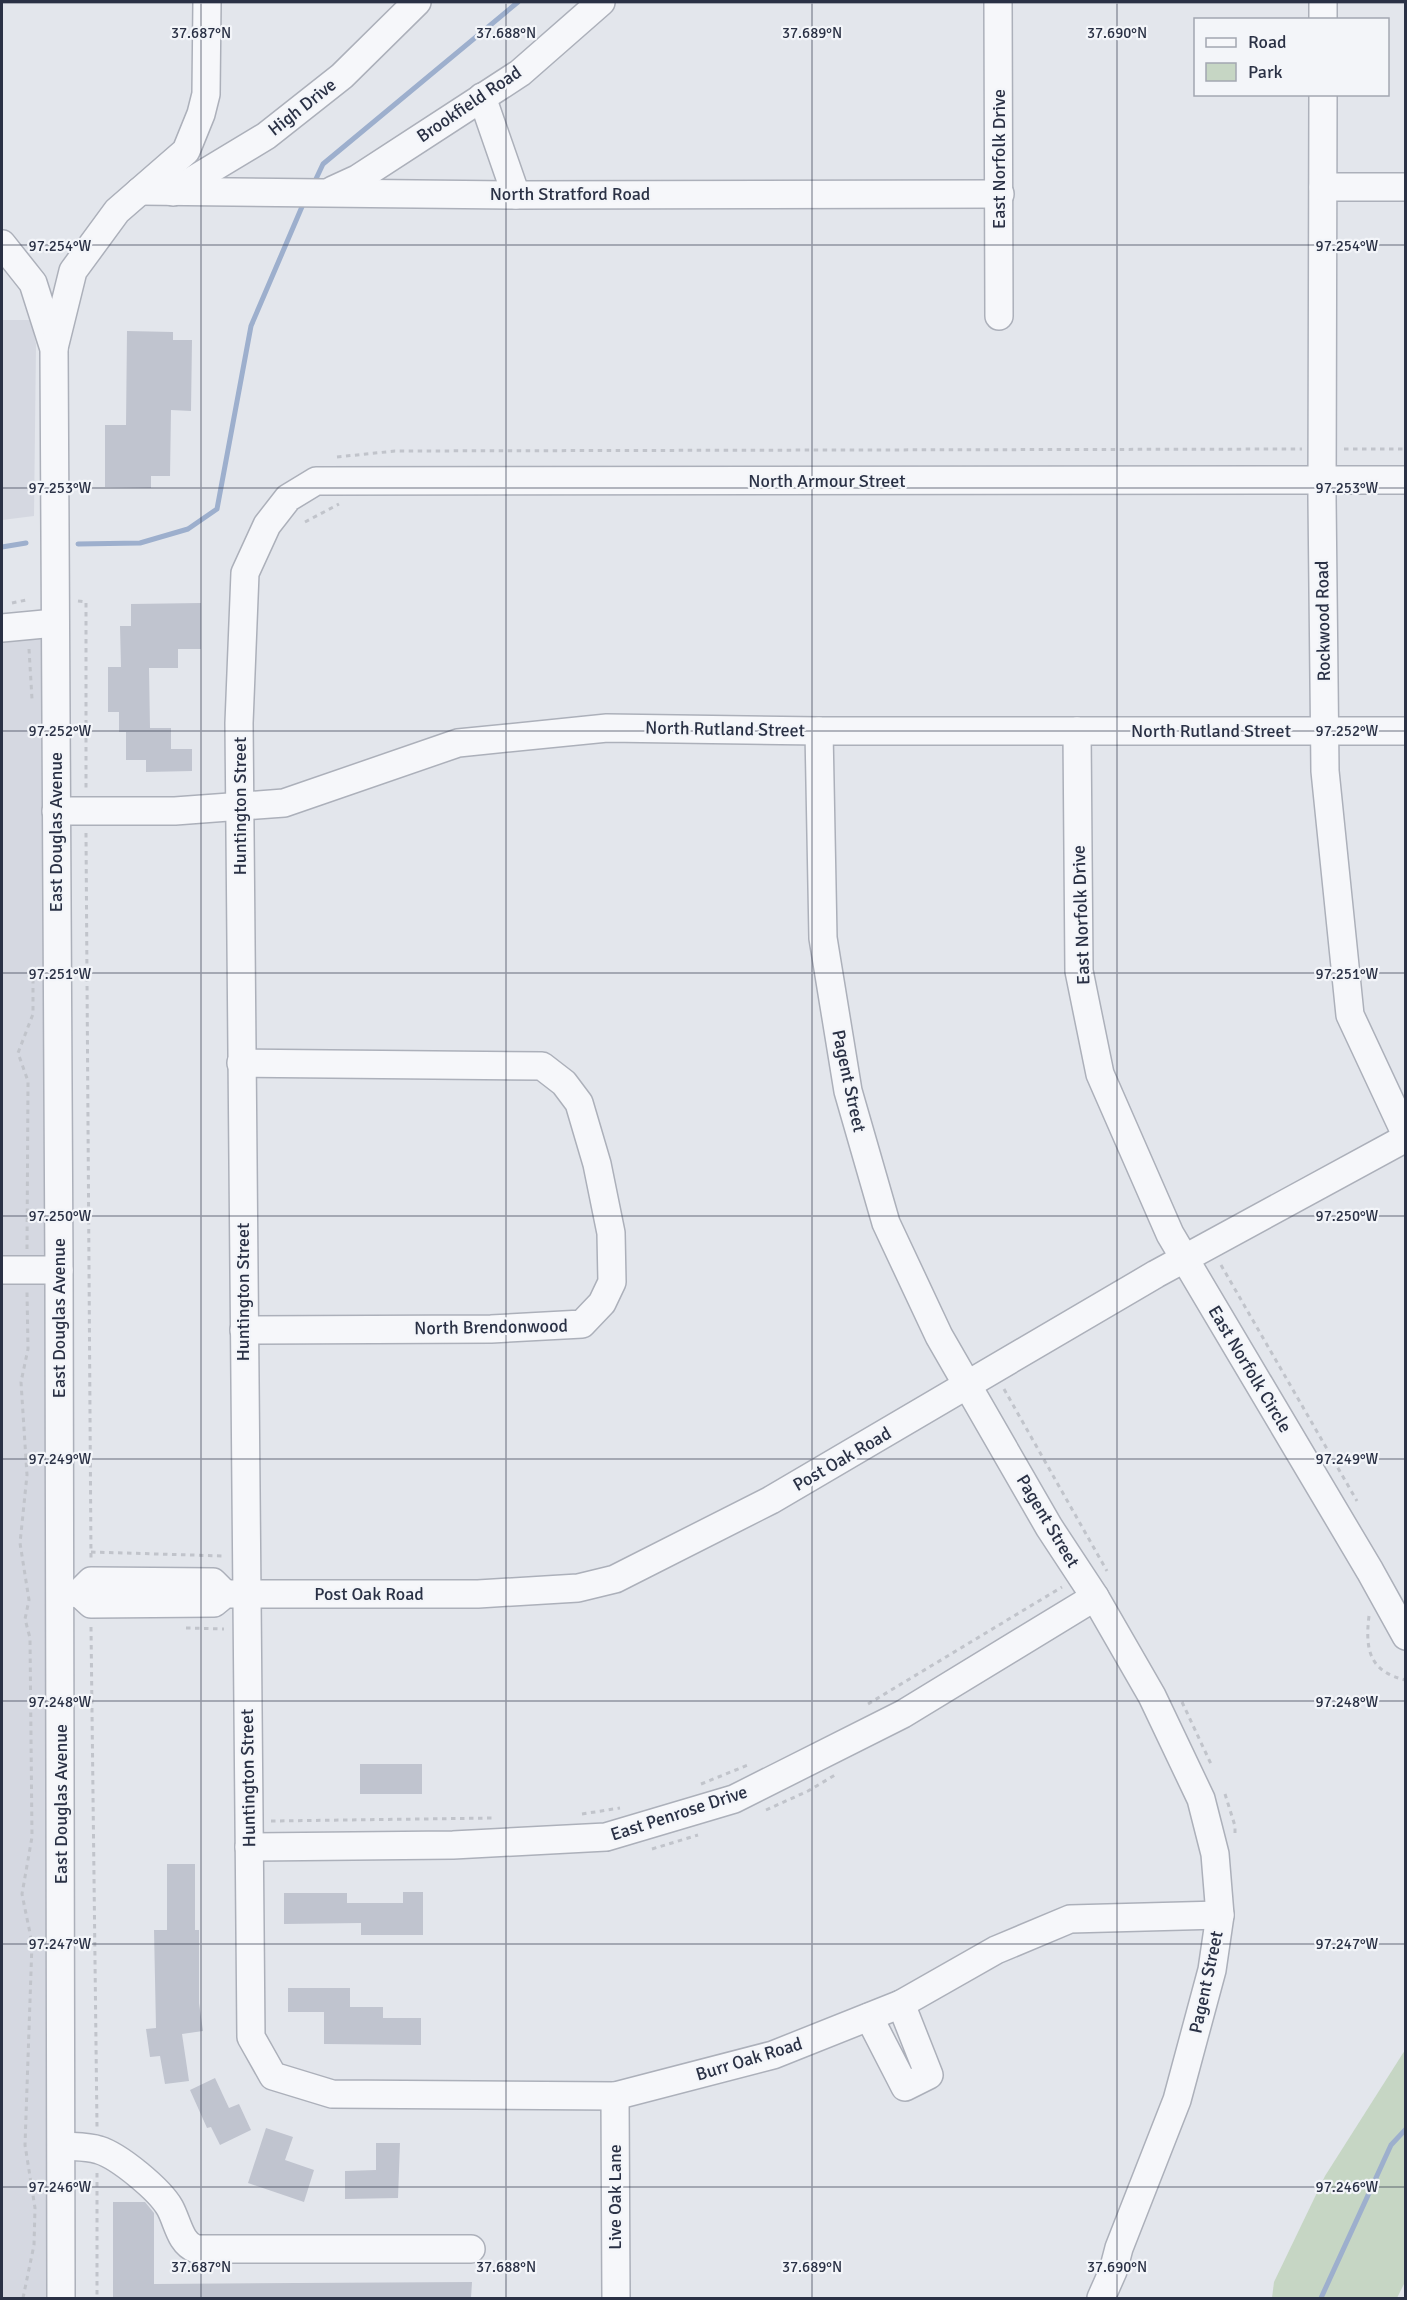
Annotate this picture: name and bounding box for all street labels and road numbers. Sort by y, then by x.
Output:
street label: Brookfield Road [413,61,525,147]
street label: High Drive [263,74,341,140]
street label: East Norfolk Drive [988,89,1010,229]
street label: North Stratford Road [490,183,650,205]
street label: North Armour Street [748,470,906,492]
street label: Rockwood Road [1311,560,1335,682]
street label: North Rutland Street [645,717,805,741]
street label: North Rutland Street [1131,720,1291,742]
street label: Huntington Street [229,737,251,875]
street label: East Douglas Avenue [45,752,67,912]
street label: East Norfolk Drive [1068,845,1094,985]
street label: Pagent Street [827,1028,871,1134]
street label: Huntington Street [232,1223,254,1361]
street label: East Douglas Avenue [48,1238,70,1398]
street label: East Norfolk Circle [1203,1302,1297,1436]
street label: North Brendonwood [414,1315,568,1339]
street label: Post Oak Road [789,1422,895,1496]
street label: Pagent Street [1012,1471,1084,1571]
street label: Post Oak Road [314,1583,424,1605]
street label: Huntington Street [236,1709,260,1847]
street label: East Douglas Avenue [50,1724,72,1884]
street label: East Penrose Drive [608,1781,750,1845]
street label: Pagent Street [1184,1929,1228,2035]
street label: Burr Oak Road [693,2032,805,2086]
street label: Live Oak Lane [604,2144,626,2250]

